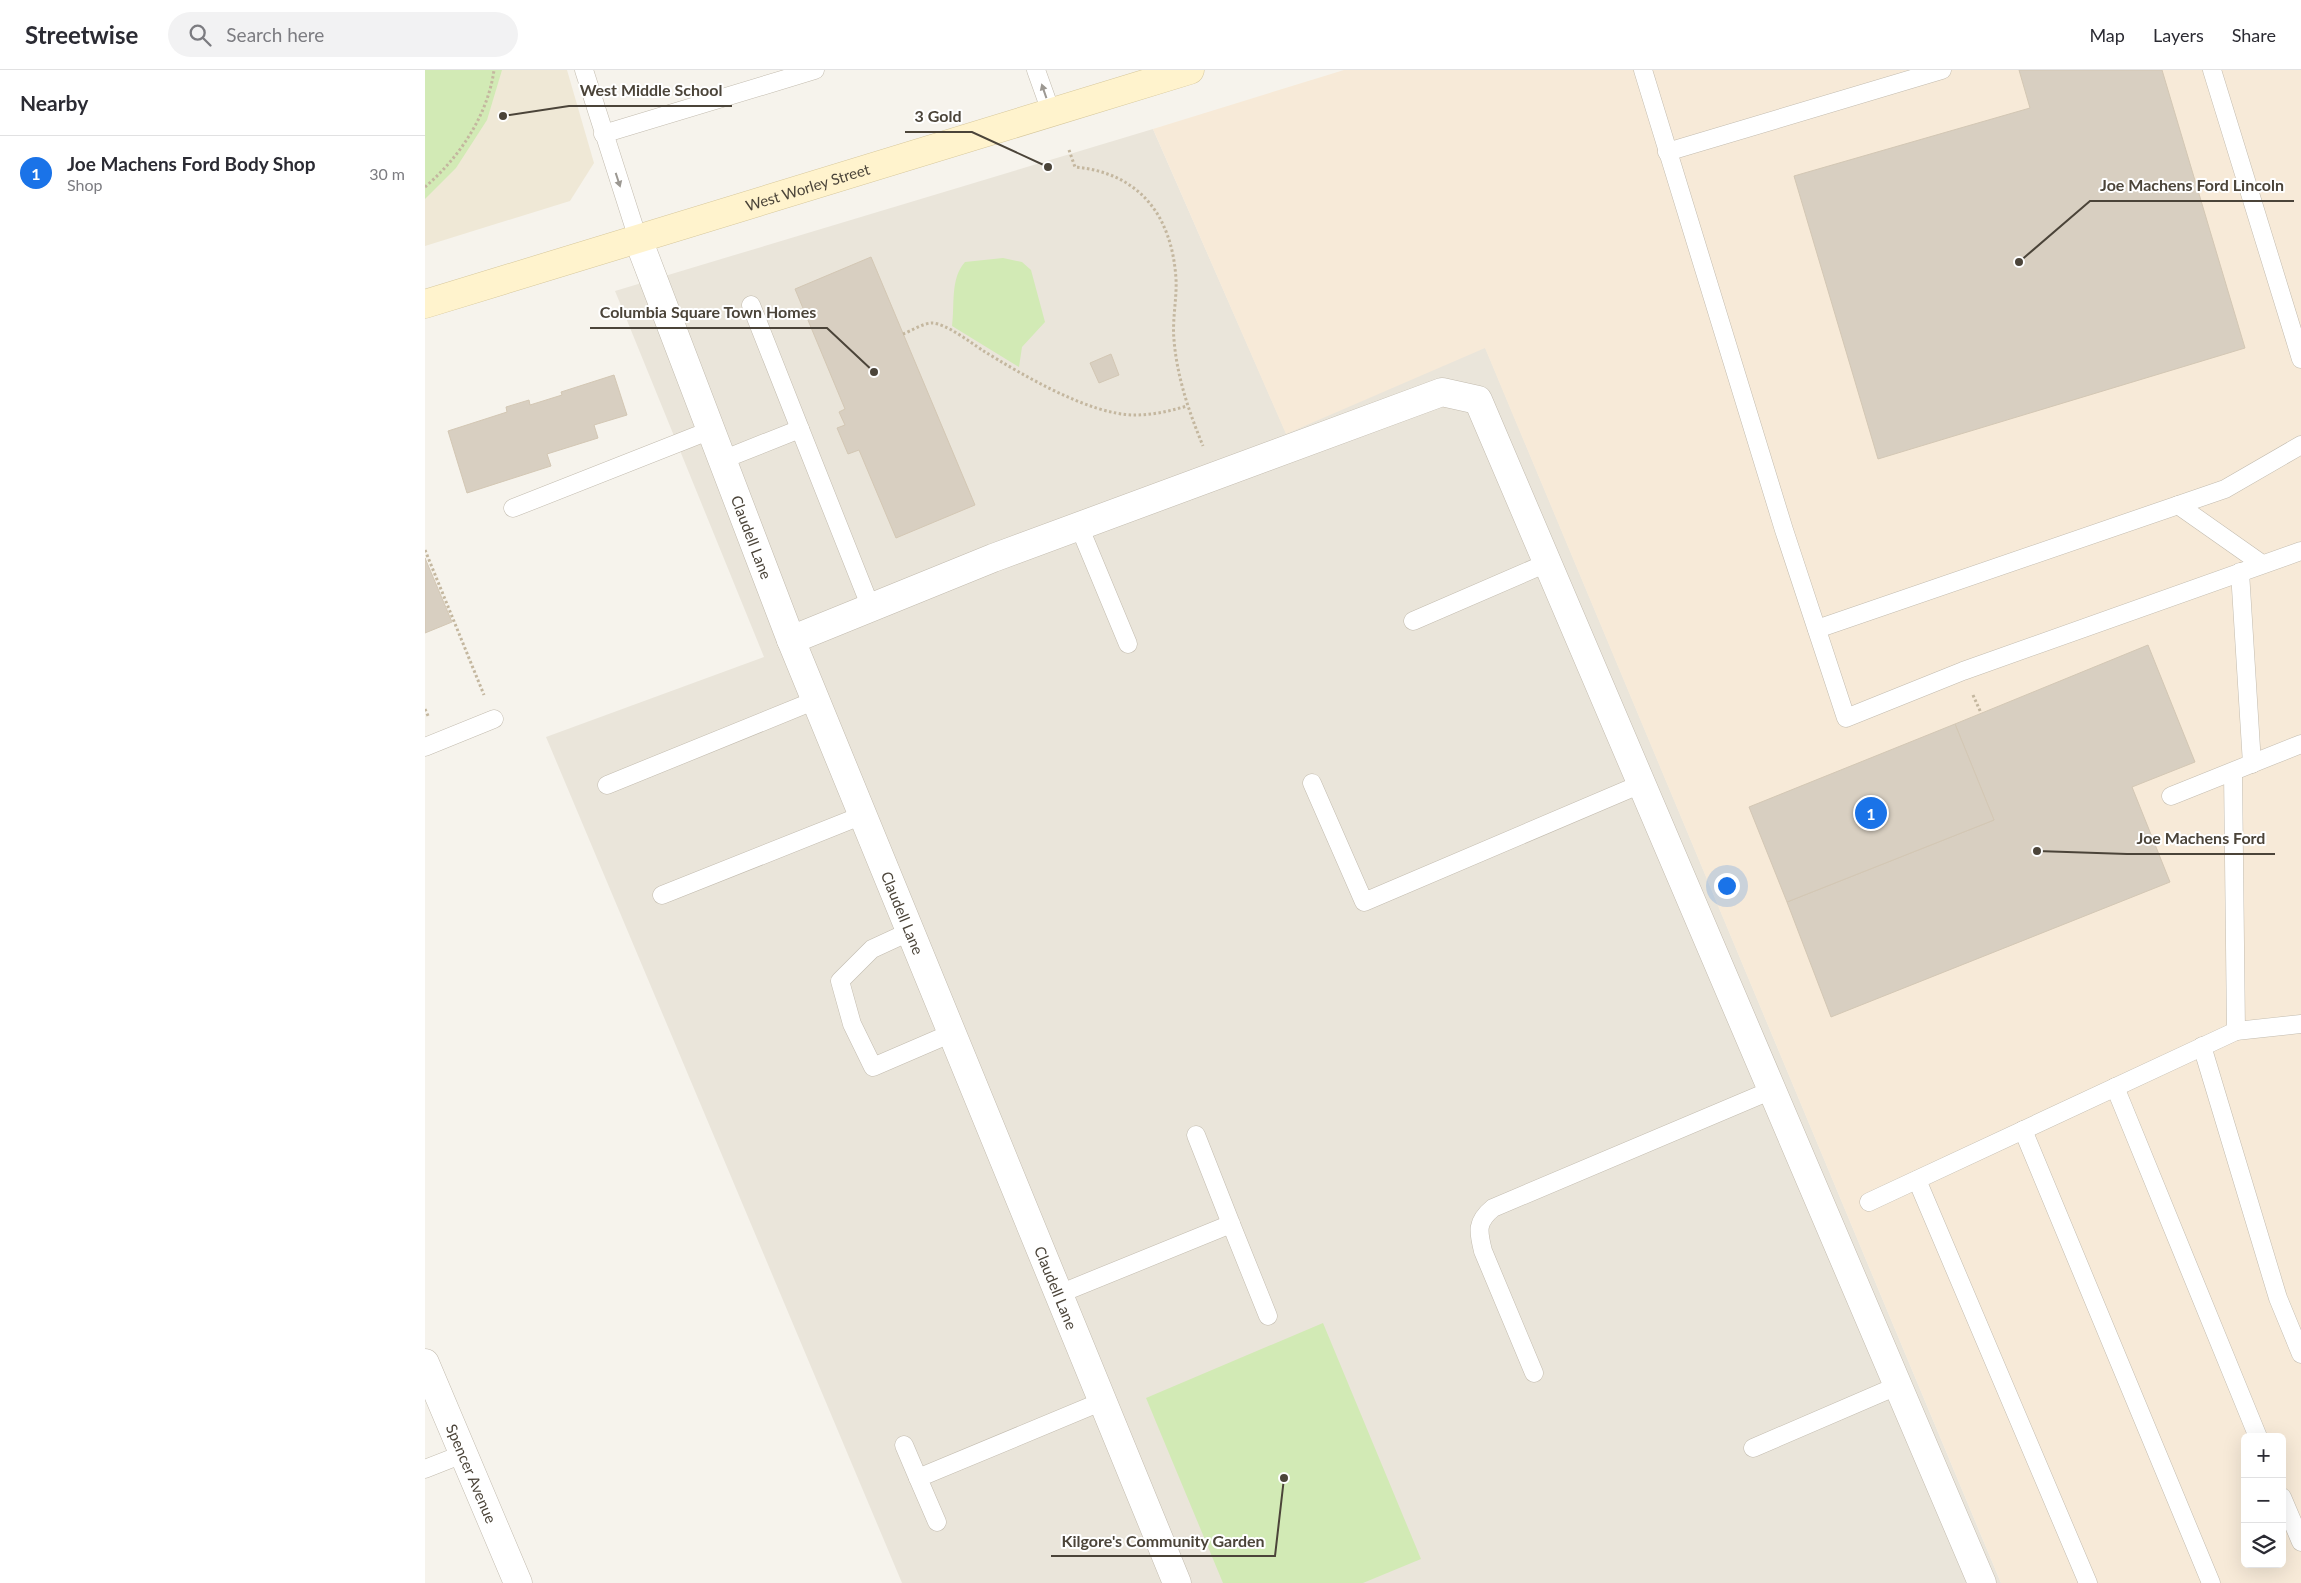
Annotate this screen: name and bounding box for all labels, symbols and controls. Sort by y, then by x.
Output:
search box [168,12,518,57]
text: Streetwise [25,20,138,49]
icon: search [186,21,214,49]
text: Search here [226,23,324,46]
text: Map [2089,24,2125,46]
text: Layers [2153,24,2204,46]
text: Share [2232,24,2276,46]
callout: West Middle School [569,75,732,106]
text: West Middle School [580,80,722,99]
one-way arrow [1040,83,1048,98]
text: Nearby [20,90,88,115]
callout: 3 Gold [905,101,972,132]
text: 3 Gold [915,106,961,125]
text: Joe Machens Ford Body Shop [67,152,316,175]
street label: West Worley Street [743,159,872,214]
text: 1 [31,164,41,183]
text: 30 m [369,164,405,183]
callout: Joe Machens Ford Lincoln [2090,170,2294,201]
one-way arrow [615,173,623,188]
text: Shop [67,175,103,194]
text: Joe Machens Ford Lincoln [2100,175,2284,194]
callout: Columbia Square Town Homes [590,297,827,328]
text: Columbia Square Town Homes [600,302,816,321]
street label: Claudell Lane [728,493,776,582]
pin: 1 [1855,794,1887,832]
callout: Joe Machens Ford [2127,823,2275,854]
text: Joe Machens Ford [2137,828,2265,847]
street label: Claudell Lane [878,869,928,957]
your location [1714,873,1740,899]
street label: Claudell Lane [1031,1243,1081,1332]
street label: Spencer Avenue [443,1421,501,1526]
map controls [2241,1433,2286,1568]
button: + [2241,1433,2286,1478]
button: − [2241,1478,2286,1523]
button: layers [2241,1523,2286,1568]
callout: Kilgore's Community Garden [1051,1525,1275,1556]
text: Kilgore's Community Garden [1061,1531,1265,1550]

